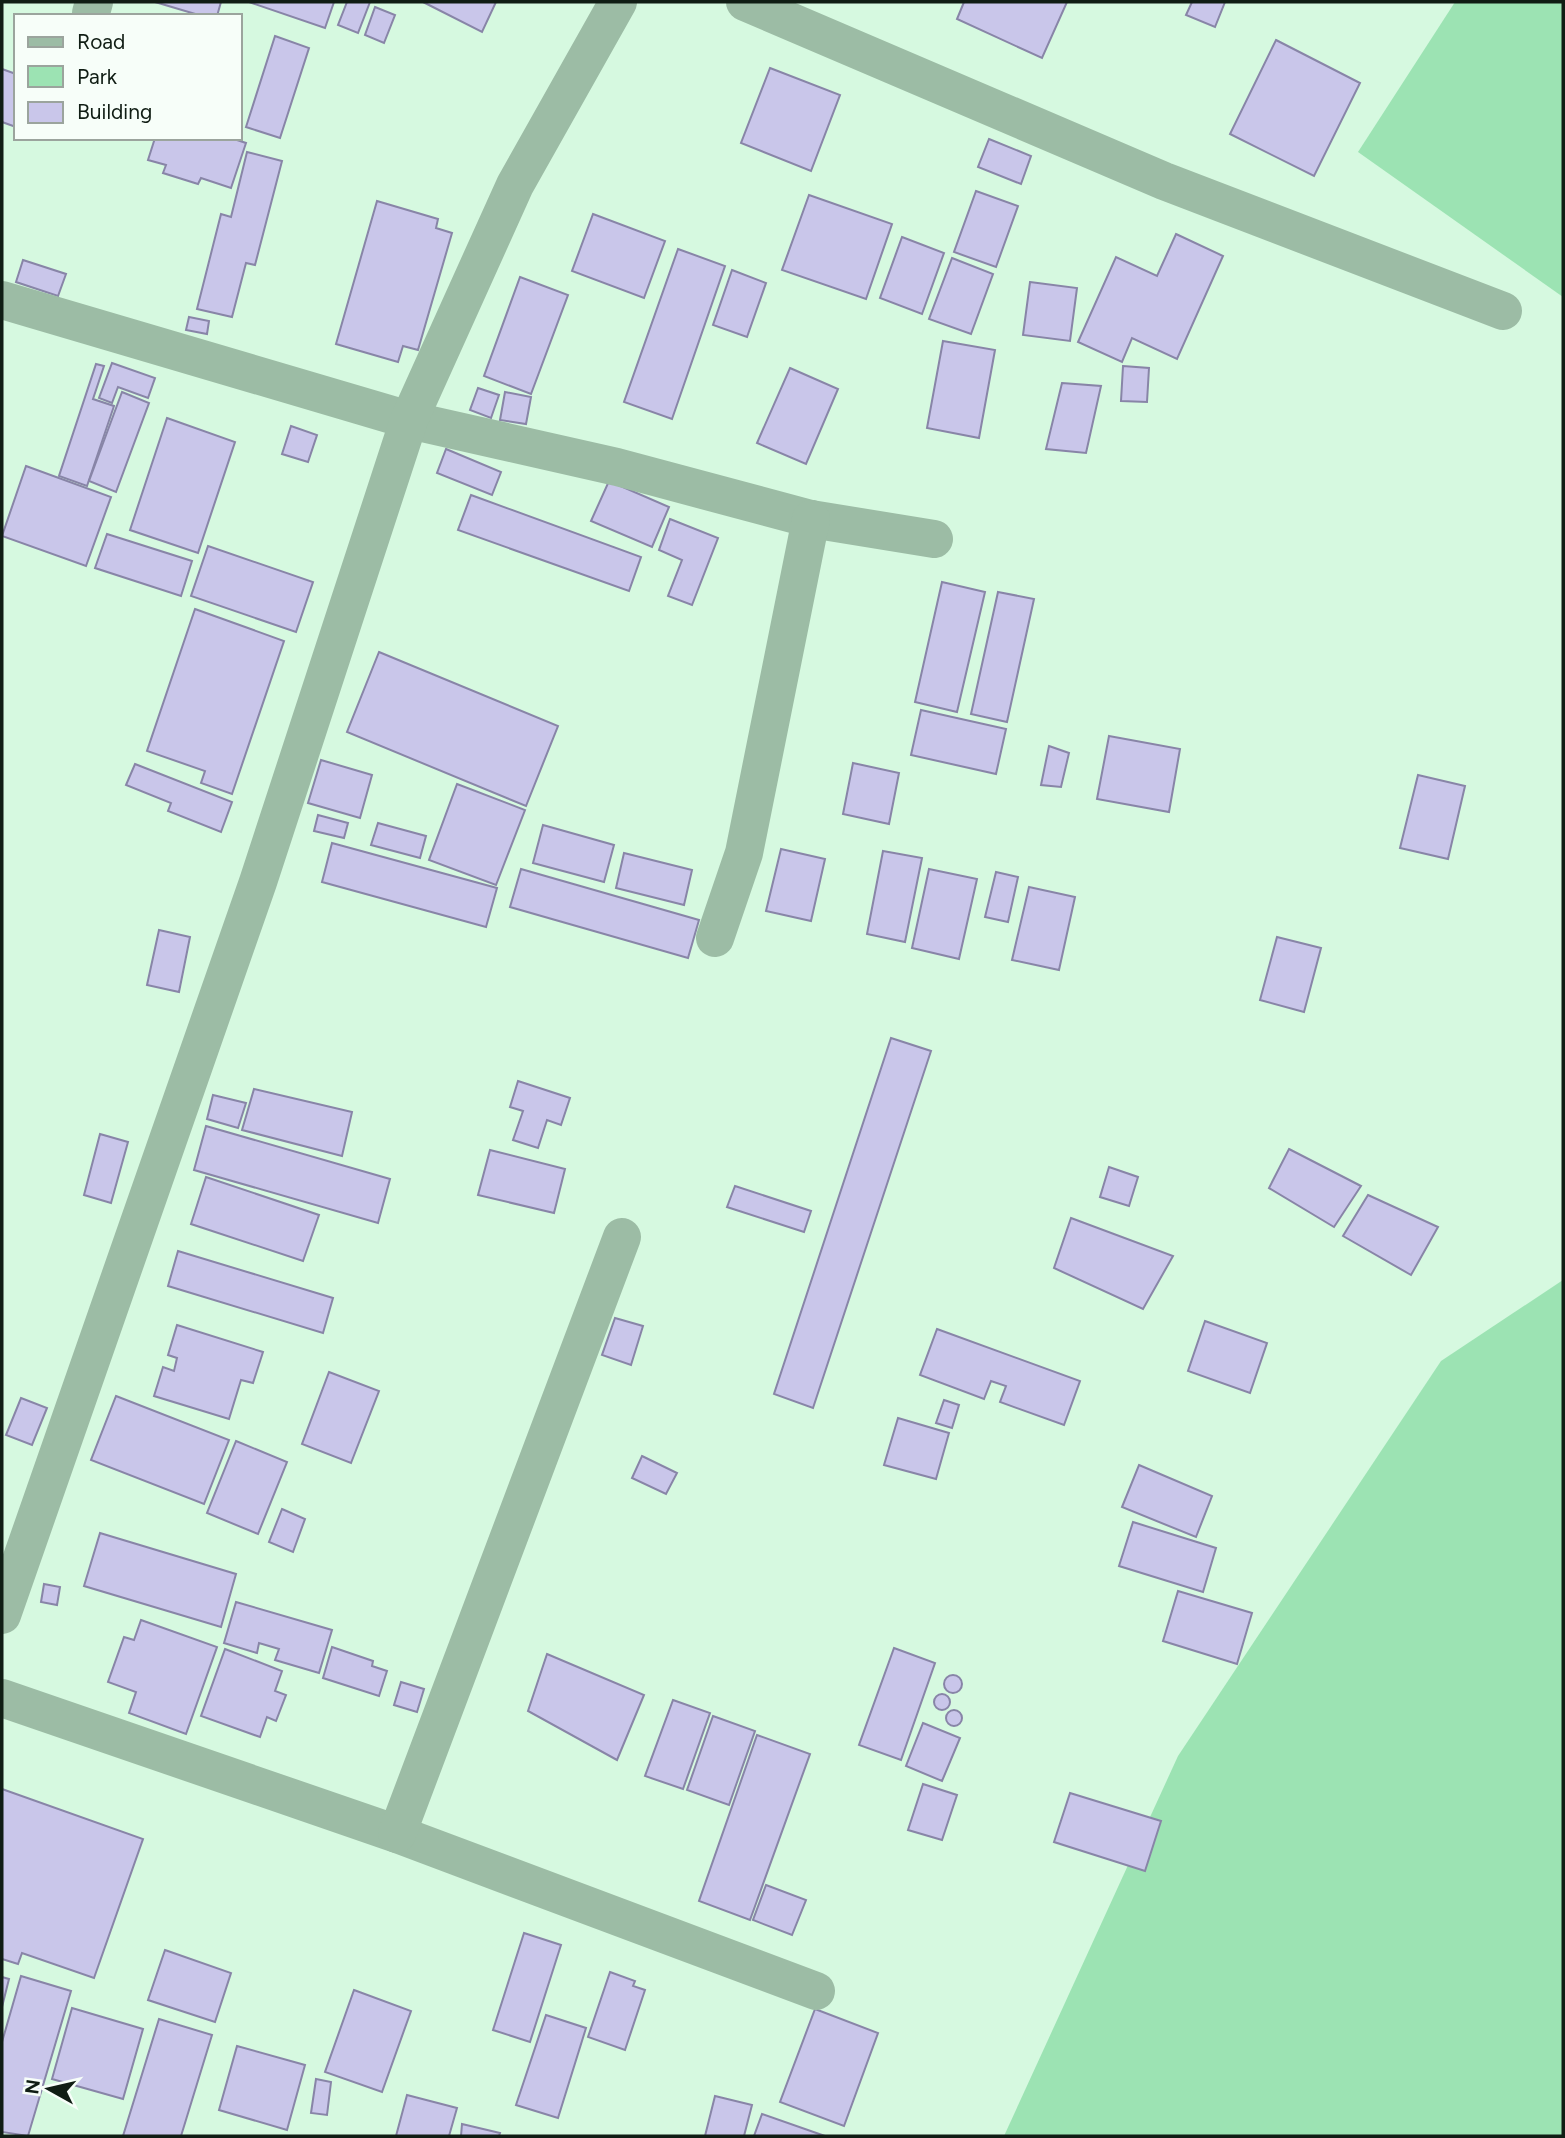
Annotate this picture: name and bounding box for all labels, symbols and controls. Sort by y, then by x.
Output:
legend [14,14,242,140]
text: Road [77,29,125,54]
text: Park [77,64,118,89]
text: Building [77,99,152,124]
north arrow [14,2054,84,2124]
text: N [20,2078,45,2096]

